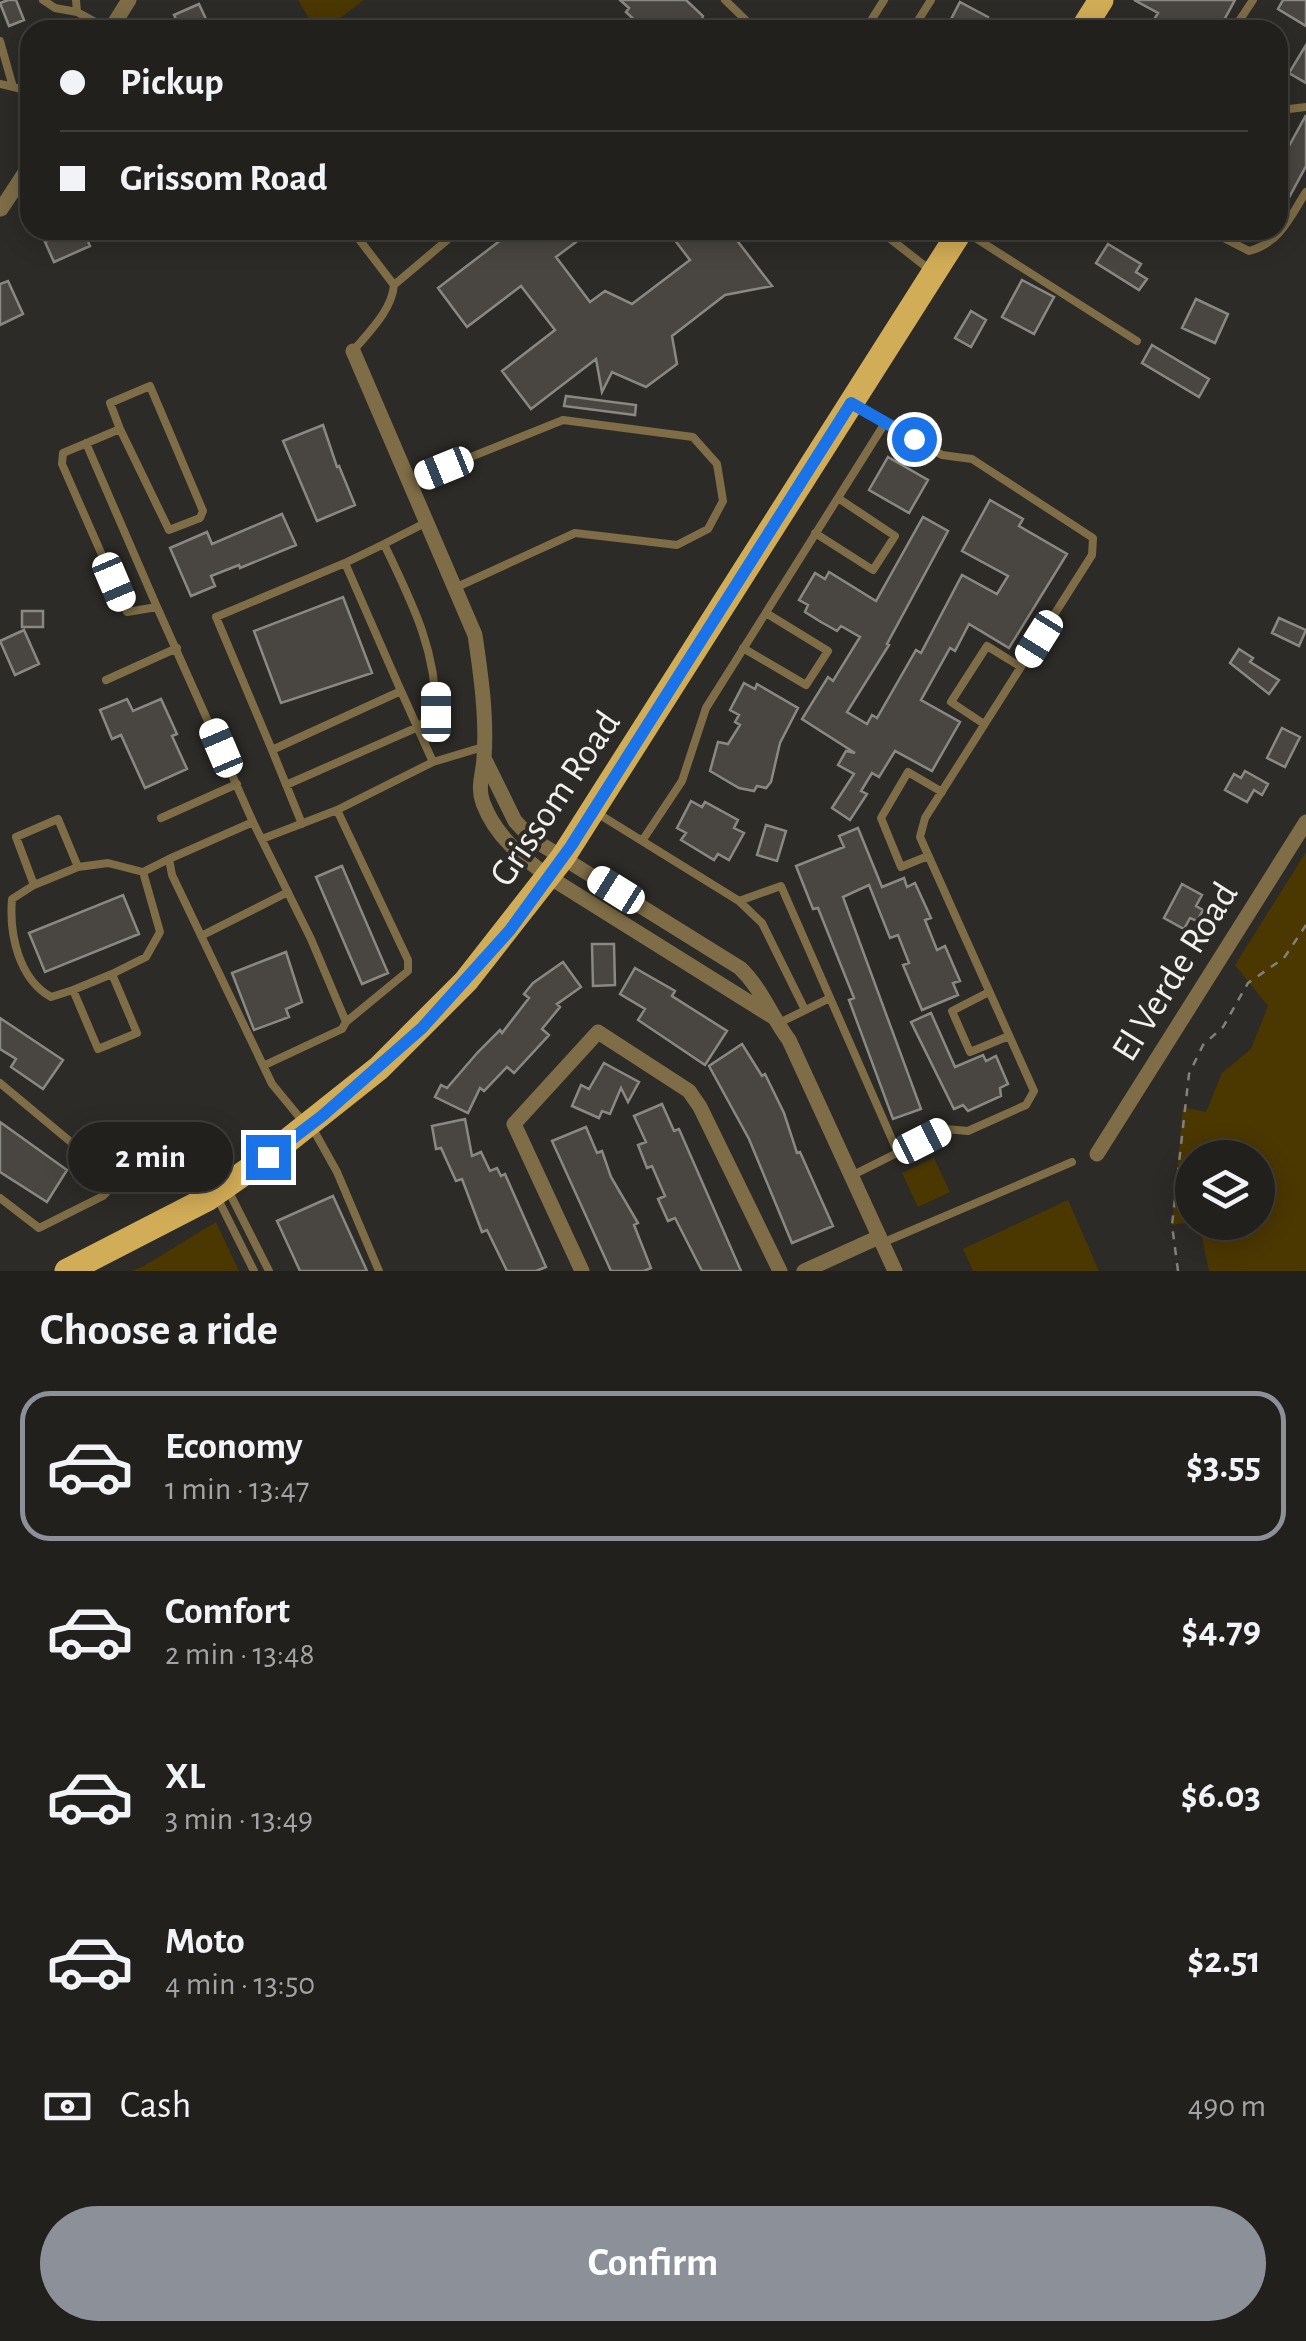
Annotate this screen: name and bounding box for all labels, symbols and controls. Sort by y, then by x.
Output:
text: Pickup [120,64,224,102]
text: Grissom Road [120,160,327,198]
route start [892,417,937,462]
car [411,443,477,493]
car [88,549,140,615]
car [1010,606,1068,672]
car [421,682,451,742]
street label: Grissom Road [483,705,628,894]
car [195,715,247,781]
car [583,861,649,919]
street label: El Verde Road [1106,876,1245,1068]
car [888,1114,956,1168]
callout: 2 min [68,1122,233,1192]
route end [246,1135,291,1180]
map controls [1175,1140,1275,1240]
button: layers [1175,1140,1275,1240]
text: 2 min [115,1141,186,1173]
text: Choose a ride [40,1308,278,1353]
icon: car [45,1421,135,1511]
text: Economy [165,1428,303,1466]
text: $3.55 [1186,1447,1261,1485]
text: 1 min · 13:47 [165,1473,309,1505]
icon: car [45,1586,135,1676]
text: Comfort [165,1593,290,1631]
text: $4.79 [1181,1612,1261,1650]
text: 2 min · 13:48 [165,1638,315,1670]
icon: car [45,1751,135,1841]
text: XL [165,1758,205,1796]
text: $6.03 [1181,1777,1261,1815]
text: 3 min · 13:49 [165,1803,313,1835]
icon: car [45,1916,135,2006]
text: Moto [165,1923,245,1961]
text: $2.51 [1187,1942,1261,1980]
text: 4 min · 13:50 [165,1968,315,2000]
icon: cash [40,2079,95,2134]
text: Cash [120,2087,191,2125]
text: 490 m [1188,2090,1266,2122]
button: Confirm [40,2206,1266,2321]

